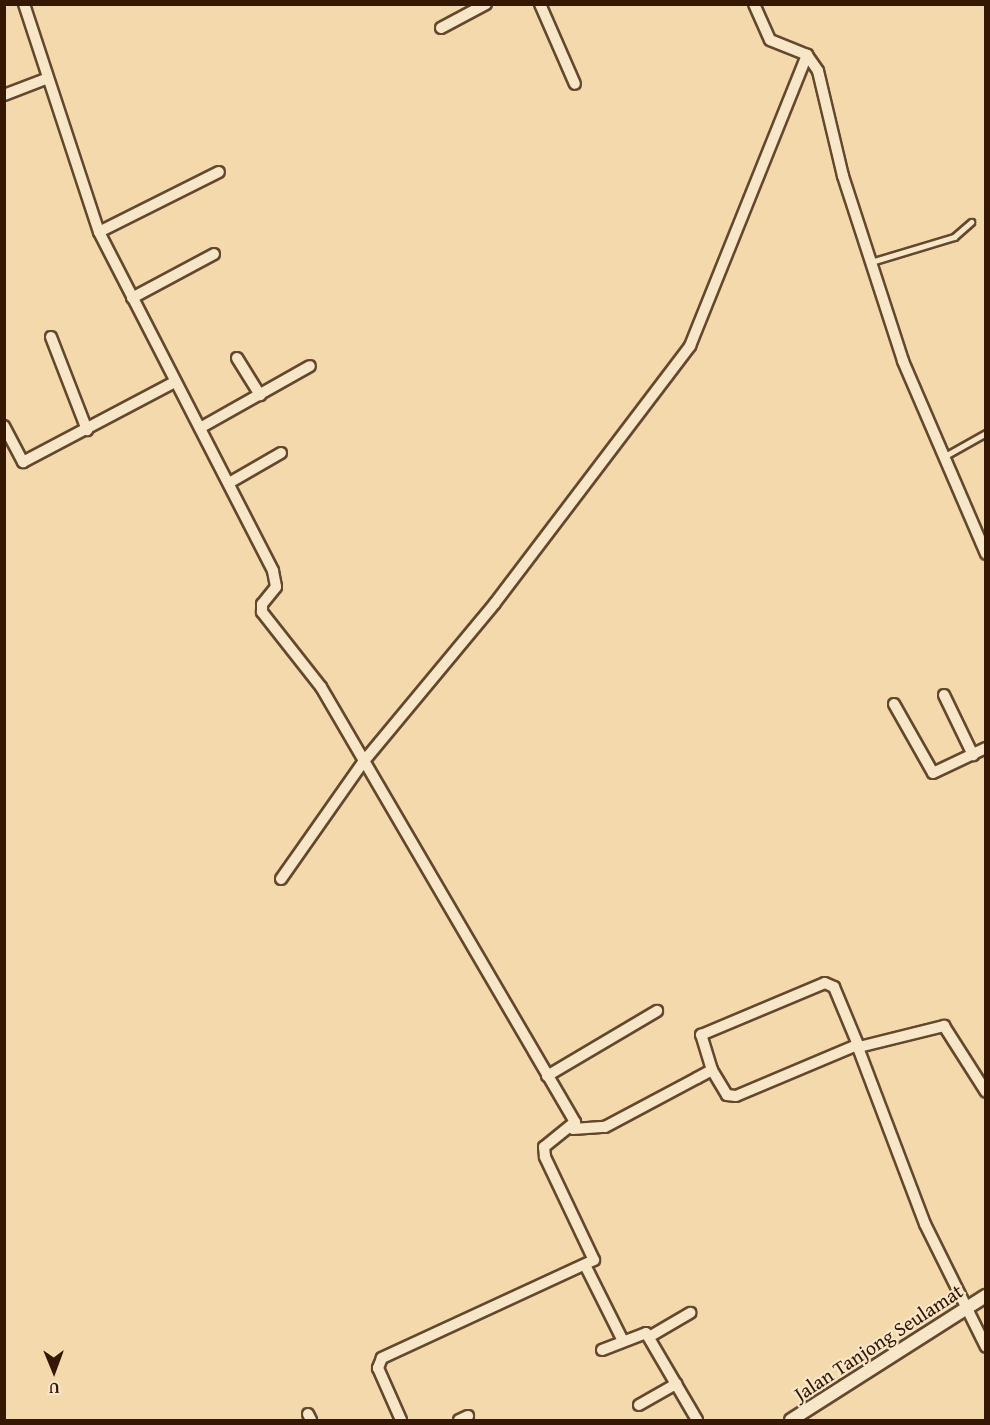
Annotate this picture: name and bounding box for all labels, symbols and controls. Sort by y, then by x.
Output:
street label: Jalan Tanjong Seulamat [789,1278,967,1406]
north arrow [24,1341,84,1401]
text: U [49,1377,60,1401]

